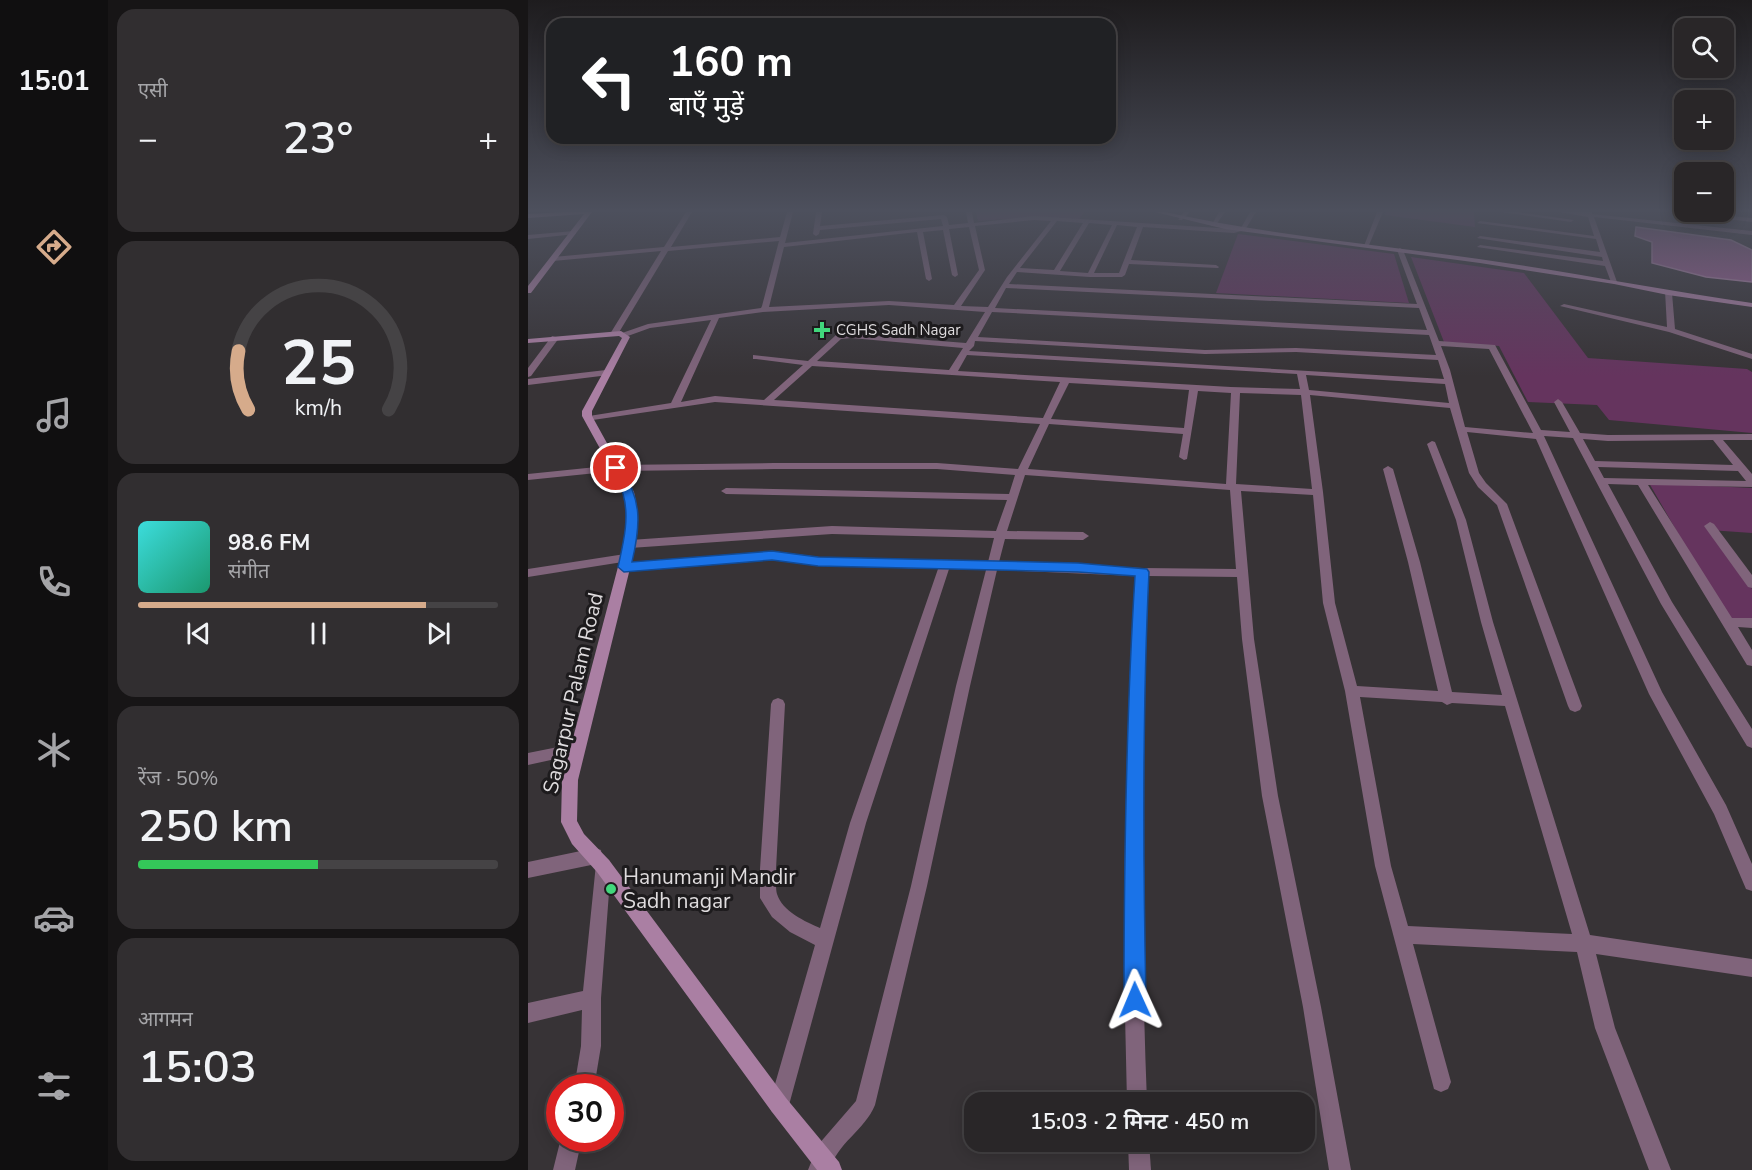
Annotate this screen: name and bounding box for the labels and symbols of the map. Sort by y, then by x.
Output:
place label: CGHS Sadh Nagar [836,320,961,340]
marker: CGHS Sadh Nagar [813,321,831,339]
pin [590,442,641,493]
street label: Sagarpur Palam Road [536,590,610,796]
place label: Hanumanji Mandir Sadh nagar [623,863,796,915]
marker: Hanumanji Mandir Sadh nagar [604,882,618,896]
position arrow [1103,968,1167,1032]
speed limit sign: 30 [546,1074,624,1152]

